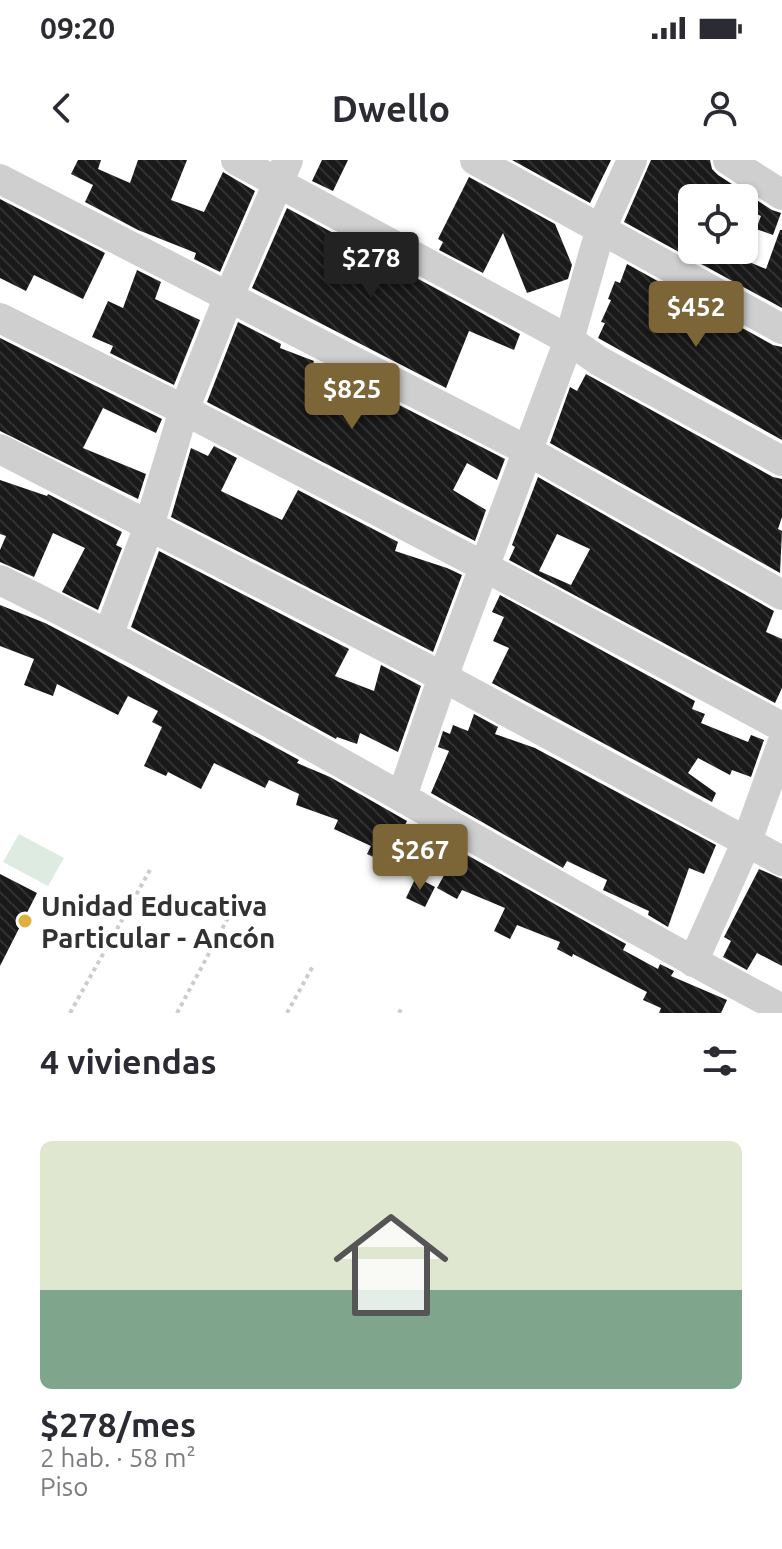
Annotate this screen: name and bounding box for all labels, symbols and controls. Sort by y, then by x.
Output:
text: 09:20 [40,11,115,45]
icon: back [40,86,84,130]
icon: person [698,86,742,130]
text: Dwello [332,88,450,129]
map controls [678,184,758,264]
button: locate [678,184,758,264]
pin: $278 [324,232,418,300]
text: $278 [342,243,400,272]
pin: $452 [649,281,743,349]
text: $452 [667,292,725,321]
pin: $825 [305,363,399,431]
text: $825 [323,374,381,403]
pin: $267 [373,824,467,892]
text: $267 [391,835,449,864]
place label: Unidad Educativa Particular - Ancón [41,890,275,953]
marker: Unidad Educativa Particular - Ancón [16,912,34,930]
icon: filters [698,1039,742,1083]
text: 4 viviendas [40,1042,216,1080]
icon: home [319,1193,463,1337]
text: $278/mes [40,1405,196,1443]
text: 2 hab. · 58 m² [40,1443,196,1472]
text: Piso [40,1472,88,1501]

